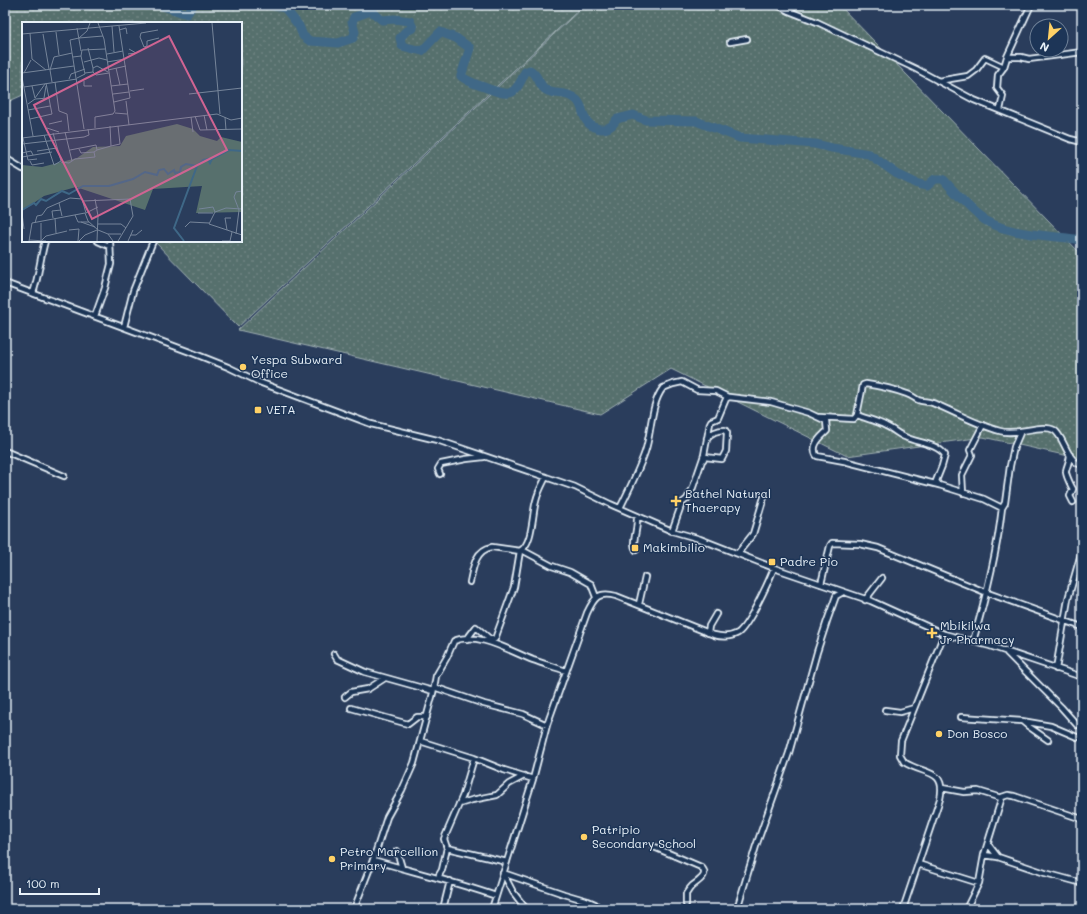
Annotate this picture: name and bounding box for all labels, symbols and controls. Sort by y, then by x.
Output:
north arrow [1029,18,1069,58]
inset map [22,22,242,242]
text: N [1037,39,1051,56]
place label: Yespa Subward Office [251,351,343,381]
marker: Yespa Subward Office [238,362,248,372]
place label: VETA [266,401,296,417]
marker: VETA [253,405,263,415]
place label: Bathel Natural Thaerapy [685,485,771,515]
marker: Bathel Natural Thaerapy [670,495,682,507]
place label: Makimbilio [643,539,705,555]
marker: Makimbilio [630,543,640,553]
place label: Padre Pio [780,553,838,569]
marker: Padre Pio [767,557,777,567]
place label: Mbikilwa Jr Pharmacy [940,617,1014,647]
marker: Mbikilwa Jr Pharmacy [927,628,937,638]
place label: Don Bosco [947,725,1007,741]
marker: Don Bosco [934,729,944,739]
place label: Patripio Secondary School [592,821,696,851]
marker: Patripio Secondary School [579,832,589,842]
place label: Petro Marcellion Primary [340,843,438,873]
marker: Petro Marcellion Primary [327,854,337,864]
scale bar [20,870,99,896]
text: 100 m [26,875,60,891]

